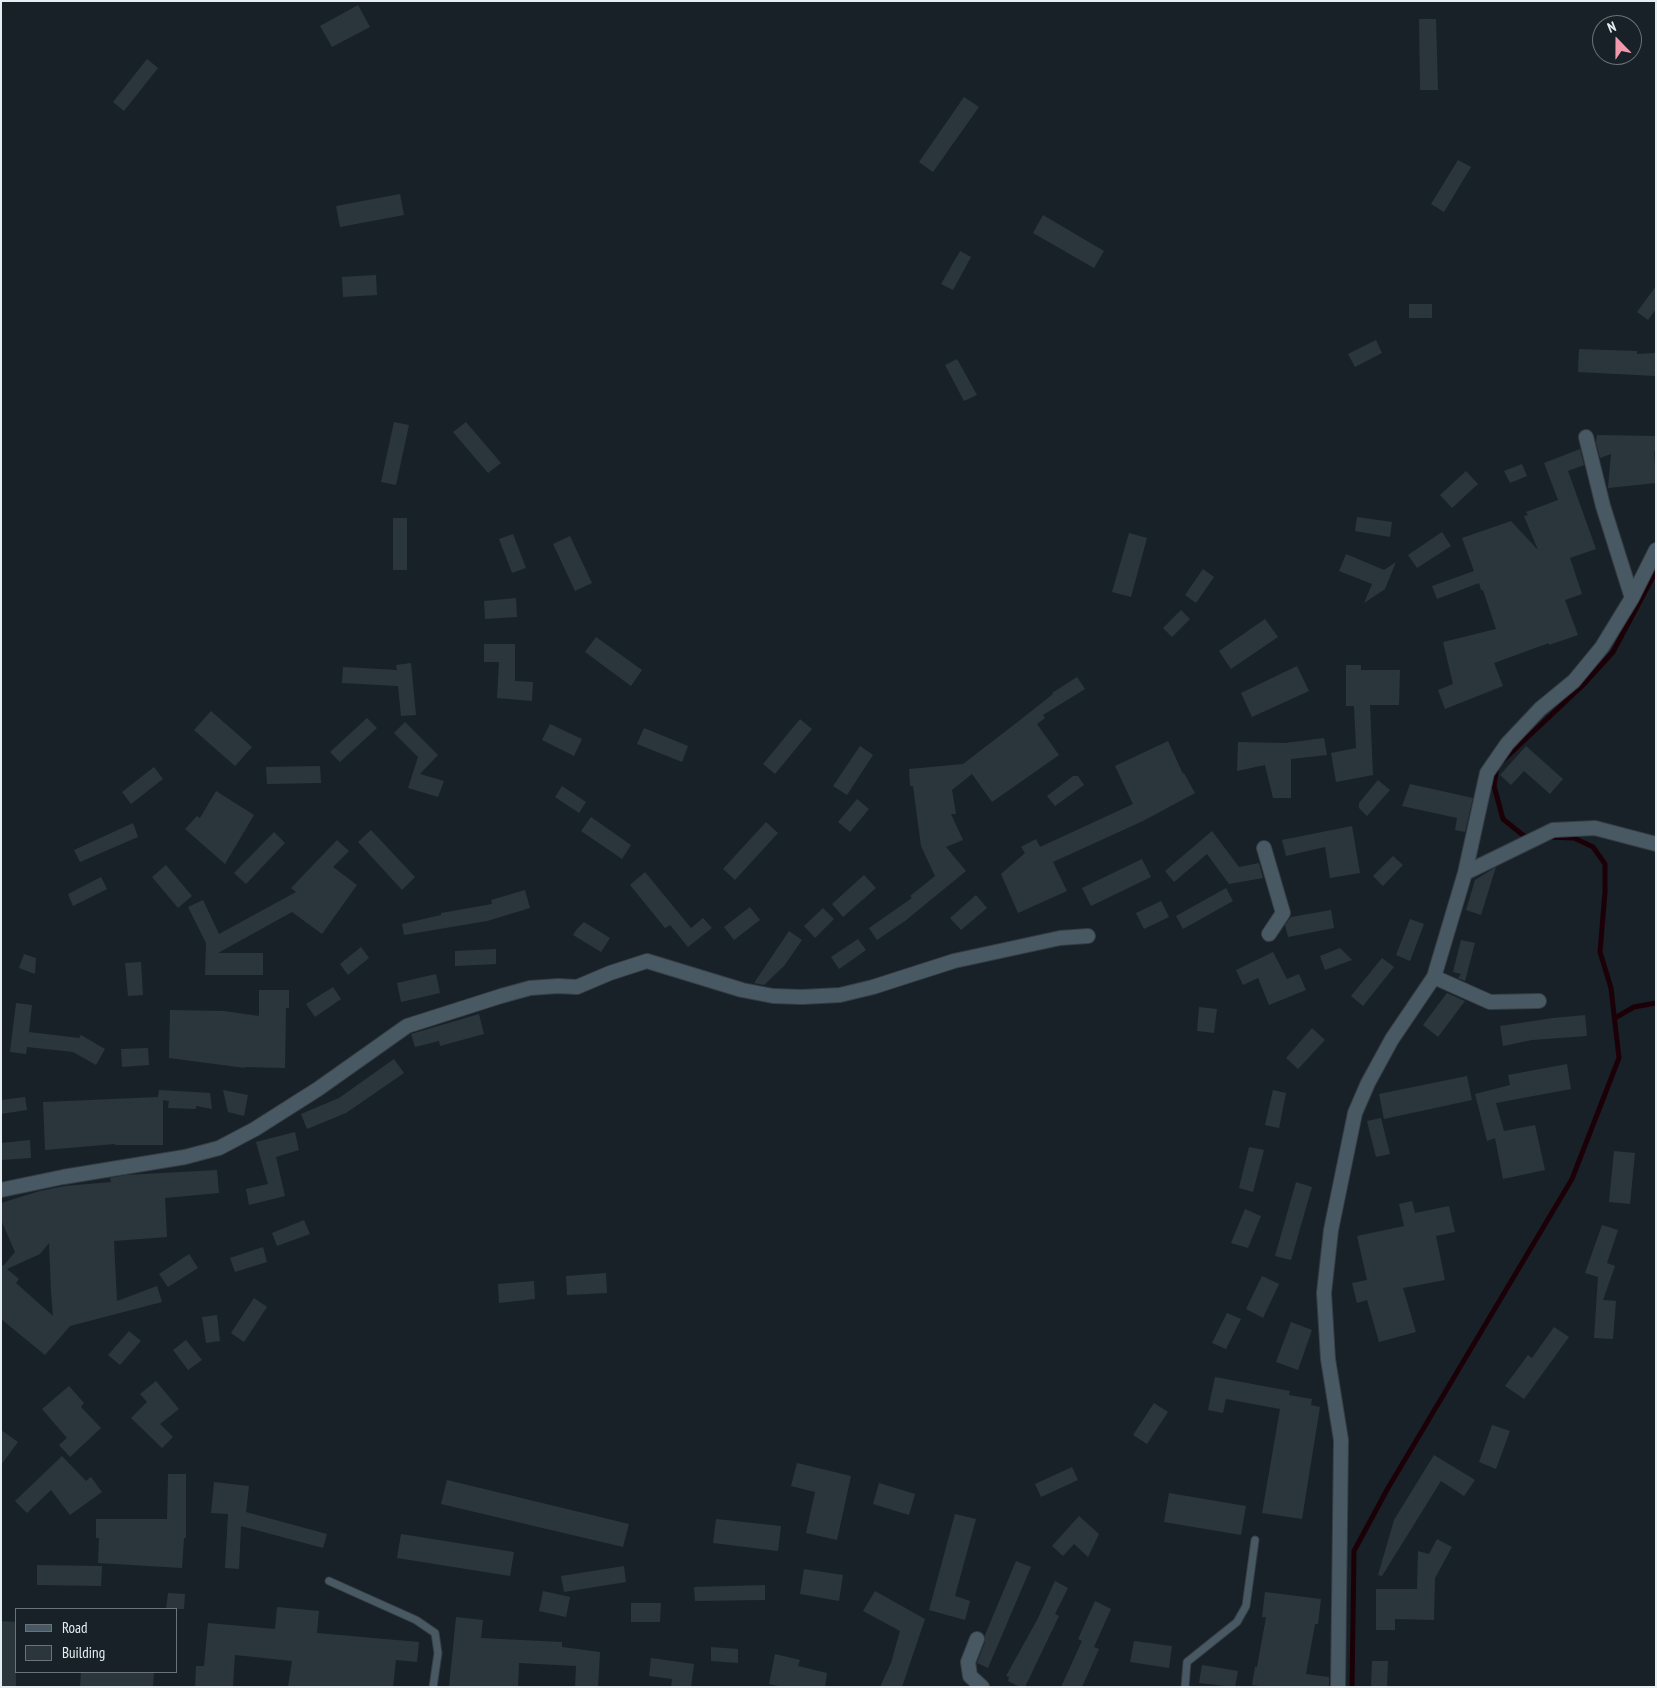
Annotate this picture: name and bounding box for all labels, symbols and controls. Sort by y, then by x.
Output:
north arrow [1592,15,1642,65]
text: N [1605,17,1619,37]
legend [15,1608,178,1673]
text: Road [62,1618,88,1637]
text: Building [62,1643,105,1662]

